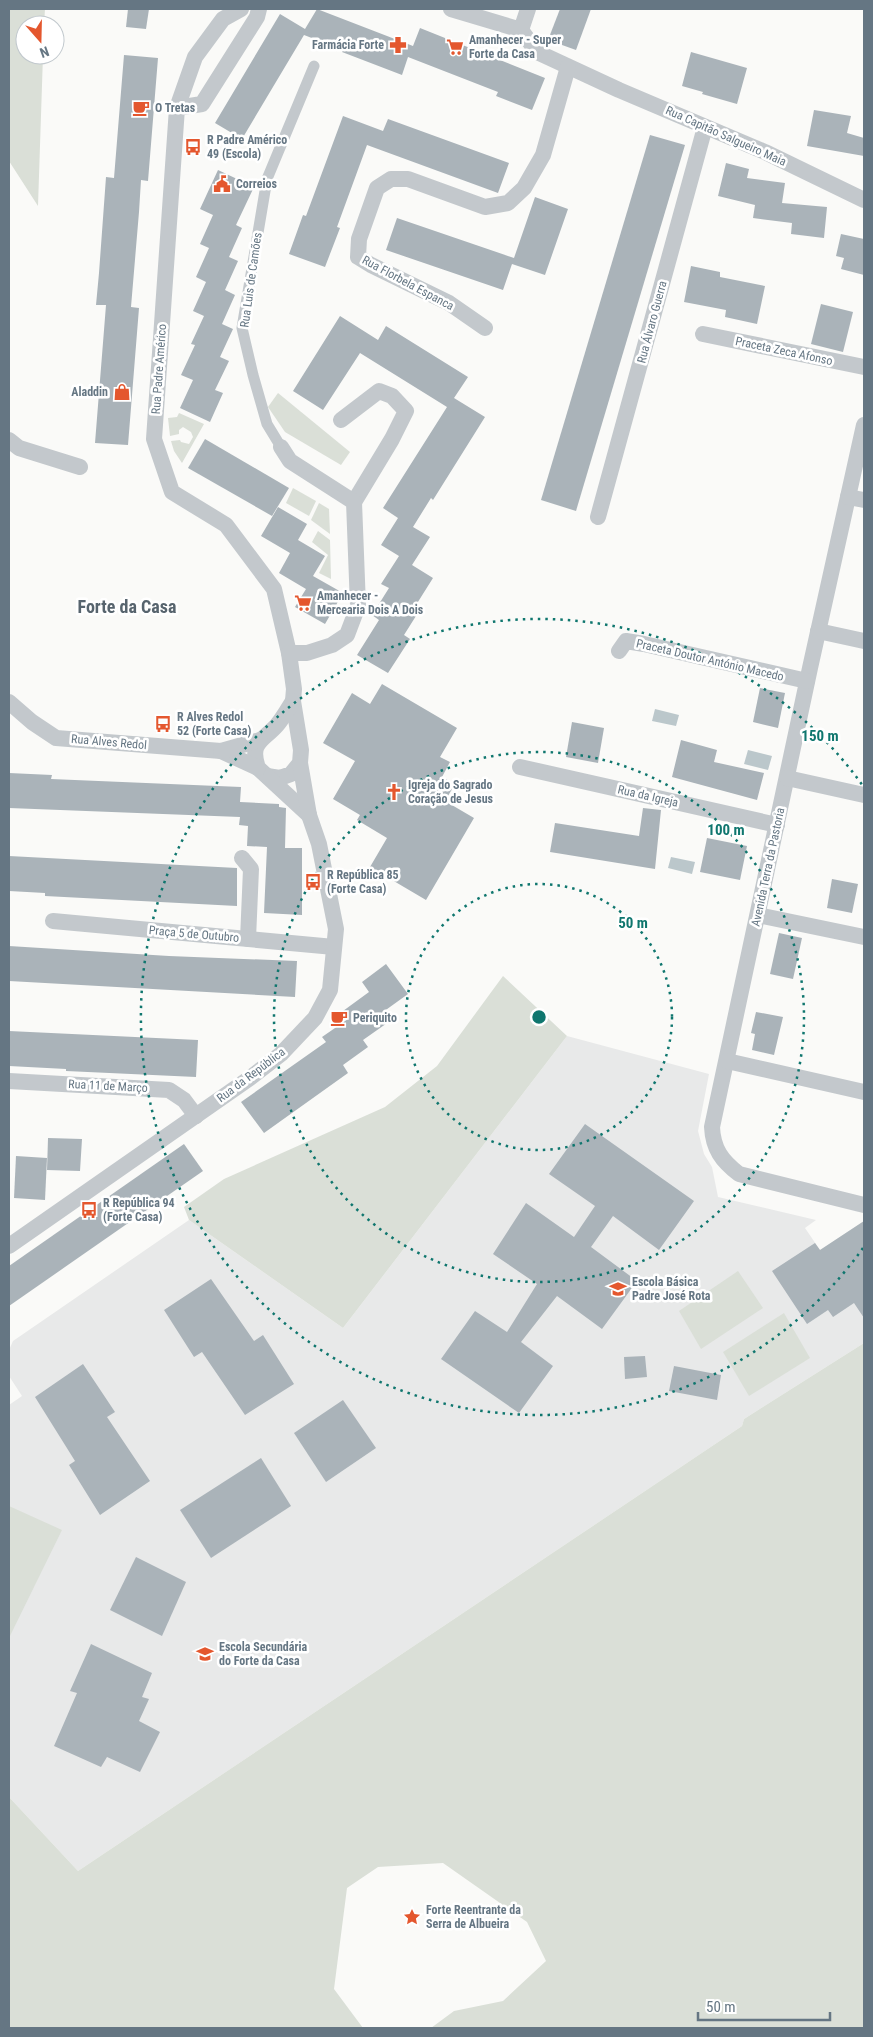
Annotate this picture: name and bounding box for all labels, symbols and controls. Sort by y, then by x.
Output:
north arrow [15,15,65,65]
place label: Amanhecer - Super Forte da Casa [469,33,561,61]
pharmacy icon: Farmácia Forte [388,35,408,55]
supermarket icon: Amanhecer - Super Forte da Casa [445,37,465,57]
place label: Farmácia Forte [312,38,384,52]
text: N [38,43,51,61]
cafe icon: O Tretas [131,98,151,118]
place label: O Tretas [155,101,196,115]
street label: Rua Capitão Salgueiro Maia [664,103,789,169]
place label: R Padre Américo 49 (Escola) [207,133,287,161]
bus stop icon: R Padre Américo 49 (Escola) [183,137,203,157]
public building icon: Correios [212,174,232,194]
place label: Correios [236,177,277,191]
street label: Rua Luis de Camões [237,232,265,328]
street label: Rua Florbela Espanca [360,253,456,313]
street label: Rua Álvaro Guerra [633,279,670,365]
street label: Rua Padre Américo [149,323,169,415]
street label: Praceta Zeca Afonso [734,334,834,368]
shop icon: Aladdin [112,382,132,402]
place label: Aladdin [71,385,108,399]
place label: Amanhecer - Mercearia Dois A Dois [317,589,424,617]
supermarket icon: Amanhecer - Mercearia Dois A Dois [293,593,313,613]
district label: Forte da Casa [78,596,176,617]
street label: Praceta Doutor António Macedo [635,636,785,684]
place label: R Alves Redol 52 (Forte Casa) [177,710,251,738]
bus stop icon: R Alves Redol 52 (Forte Casa) [153,714,173,734]
text: 150 m [801,727,839,745]
street label: Rua Alves Redol [71,732,147,752]
place label: Igreja do Sagrado Coração de Jesus [408,778,494,806]
church icon: Igreja do Sagrado Coração de Jesus [384,782,404,802]
street label: Rua da Igreja [616,782,680,810]
street label: Avenida Terra da Pastoria [749,806,787,928]
text: 100 m [707,821,745,839]
place label: R República 85 (Forte Casa) [327,868,399,896]
bus stop icon: R República 85 (Forte Casa) [303,872,323,892]
text: 50 m [618,914,648,932]
street label: Praça 5 de Outubro [148,923,240,945]
cafe icon: Periquito [329,1008,349,1028]
centre of rings [530,1008,548,1026]
place label: Periquito [353,1011,397,1025]
street label: Rua da República [214,1045,288,1105]
street label: Rua 11 de Março [68,1077,148,1095]
place label: R República 94 (Forte Casa) [103,1196,175,1224]
bus stop icon: R República 94 (Forte Casa) [79,1200,99,1220]
place label: Escola Básica Padre José Rota [632,1275,711,1303]
school or university icon: Escola Básica Padre José Rota [608,1279,628,1299]
place label: Escola Secundária do Forte da Casa [219,1640,307,1668]
school or university icon: Escola Secundária do Forte da Casa [195,1644,215,1664]
place label: Forte Reentrante da Serra de Albueira [426,1903,521,1931]
place icon: Forte Reentrante da Serra de Albueira [402,1907,422,1927]
scale bar [698,1990,830,2022]
text: 50 m [706,1998,736,2016]

